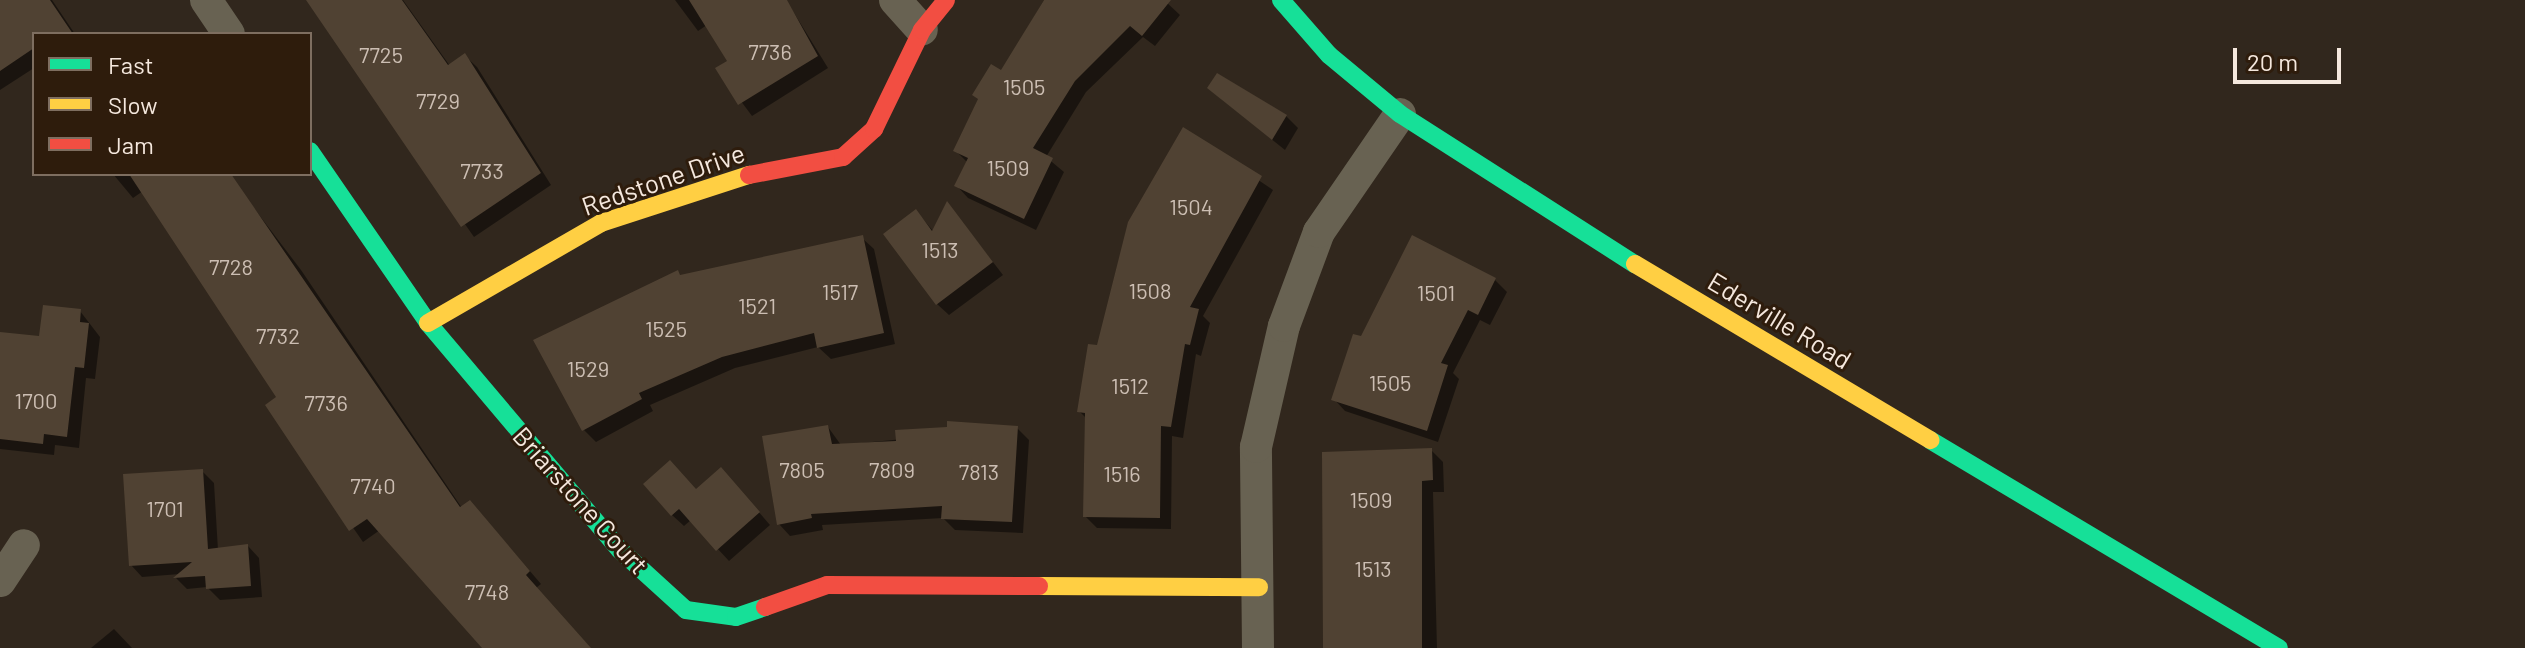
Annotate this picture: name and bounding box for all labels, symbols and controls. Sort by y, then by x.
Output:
legend [32,32,312,176]
scale bar [2237,32,2345,82]
house number: 7736 [748,39,792,65]
house number: 7725 [359,42,403,68]
text: 20 m [2247,47,2298,76]
text: Fast [108,50,153,79]
house number: 1505 [1003,74,1045,100]
house number: 7729 [416,88,460,114]
text: Slow [108,90,157,119]
text: Jam [108,130,154,159]
street label: Redstone Drive [577,137,749,221]
house number: 1509 [987,155,1029,181]
house number: 7733 [460,158,504,184]
house number: 1504 [1169,194,1213,220]
house number: 1513 [921,237,959,263]
house number: 7728 [209,254,253,280]
street label: Ederville Road [1703,265,1857,375]
house number: 1508 [1129,278,1171,304]
house number: 1517 [822,279,858,305]
house number: 1501 [1417,280,1455,306]
house number: 1521 [738,293,776,319]
house number: 1525 [645,316,687,342]
house number: 7732 [256,323,300,349]
house number: 1529 [567,356,609,382]
house number: 1505 [1369,370,1411,396]
house number: 1512 [1111,373,1149,399]
house number: 1700 [15,388,57,414]
house number: 7736 [304,390,348,416]
street label: Briarstone Court [507,420,655,580]
house number: 7805 [779,457,825,483]
house number: 7809 [869,457,915,483]
house number: 7813 [959,459,999,485]
house number: 1516 [1103,461,1141,487]
house number: 7740 [350,473,396,499]
house number: 1509 [1350,487,1392,513]
house number: 1701 [146,496,184,522]
house number: 1513 [1354,556,1392,582]
house number: 7748 [465,579,509,605]

